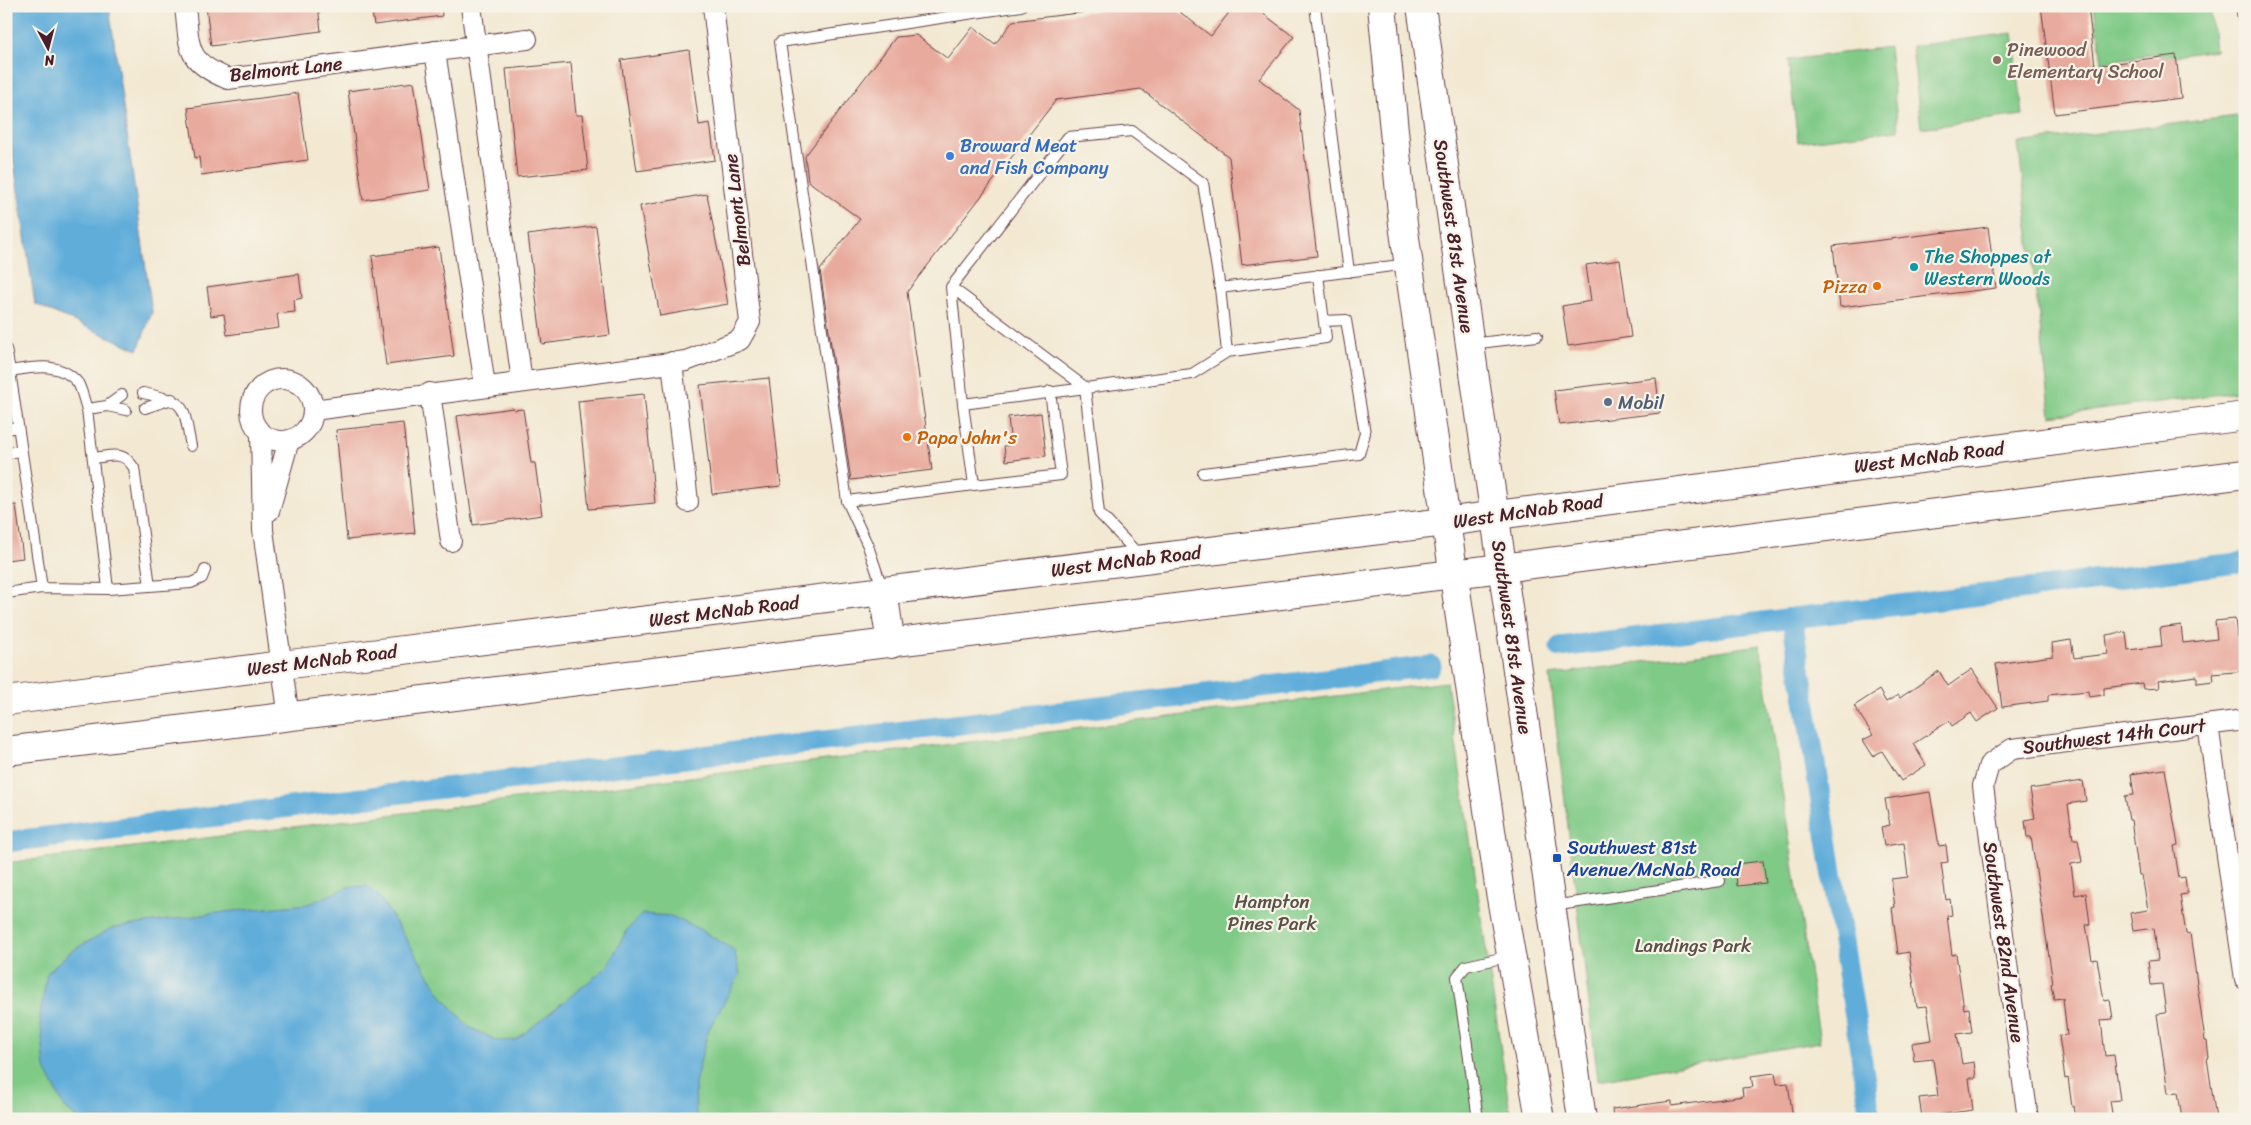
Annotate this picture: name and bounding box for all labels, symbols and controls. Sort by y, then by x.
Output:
north arrow [22,22,72,72]
place label: Pinewood Elementary School [2007,33,2164,88]
text: N [43,47,57,73]
street label: Belmont Lane [228,47,344,91]
marker: Pinewood Elementary School [1991,54,2003,66]
place label: Broward Meat and Fish Company [960,129,1109,184]
street label: Southwest 81st Avenue [1424,137,1484,335]
marker: Broward Meat and Fish Company [944,150,956,162]
street label: Belmont Lane [714,152,760,268]
place label: The Shoppes at Western Woods [1924,240,2052,295]
marker: The Shoppes at Western Woods [1908,261,1920,273]
place label: Pizza [1823,270,1867,303]
marker: Pizza [1871,280,1883,292]
place label: Mobil [1618,386,1665,419]
marker: Mobil [1602,396,1614,408]
place label: Papa John's [917,421,1017,454]
marker: Papa John's [901,431,913,443]
street label: West McNab Road [1852,431,2007,483]
street label: West McNab Road [1451,484,1606,538]
street label: West McNab Road [1049,535,1204,587]
street label: Southwest 81st Avenue [1482,538,1542,736]
street label: West McNab Road [647,585,802,637]
street label: West McNab Road [245,634,400,686]
street label: Southwest 14th Court [2021,708,2209,764]
place label: Southwest 81st Avenue/McNab Road [1566,831,1743,886]
street label: Southwest 82nd Avenue [1974,839,2034,1045]
marker: Southwest 81st Avenue/McNab Road [1551,852,1563,864]
park label: Hampton Pines Park [1227,885,1317,940]
park label: Landings Park [1635,929,1752,962]

